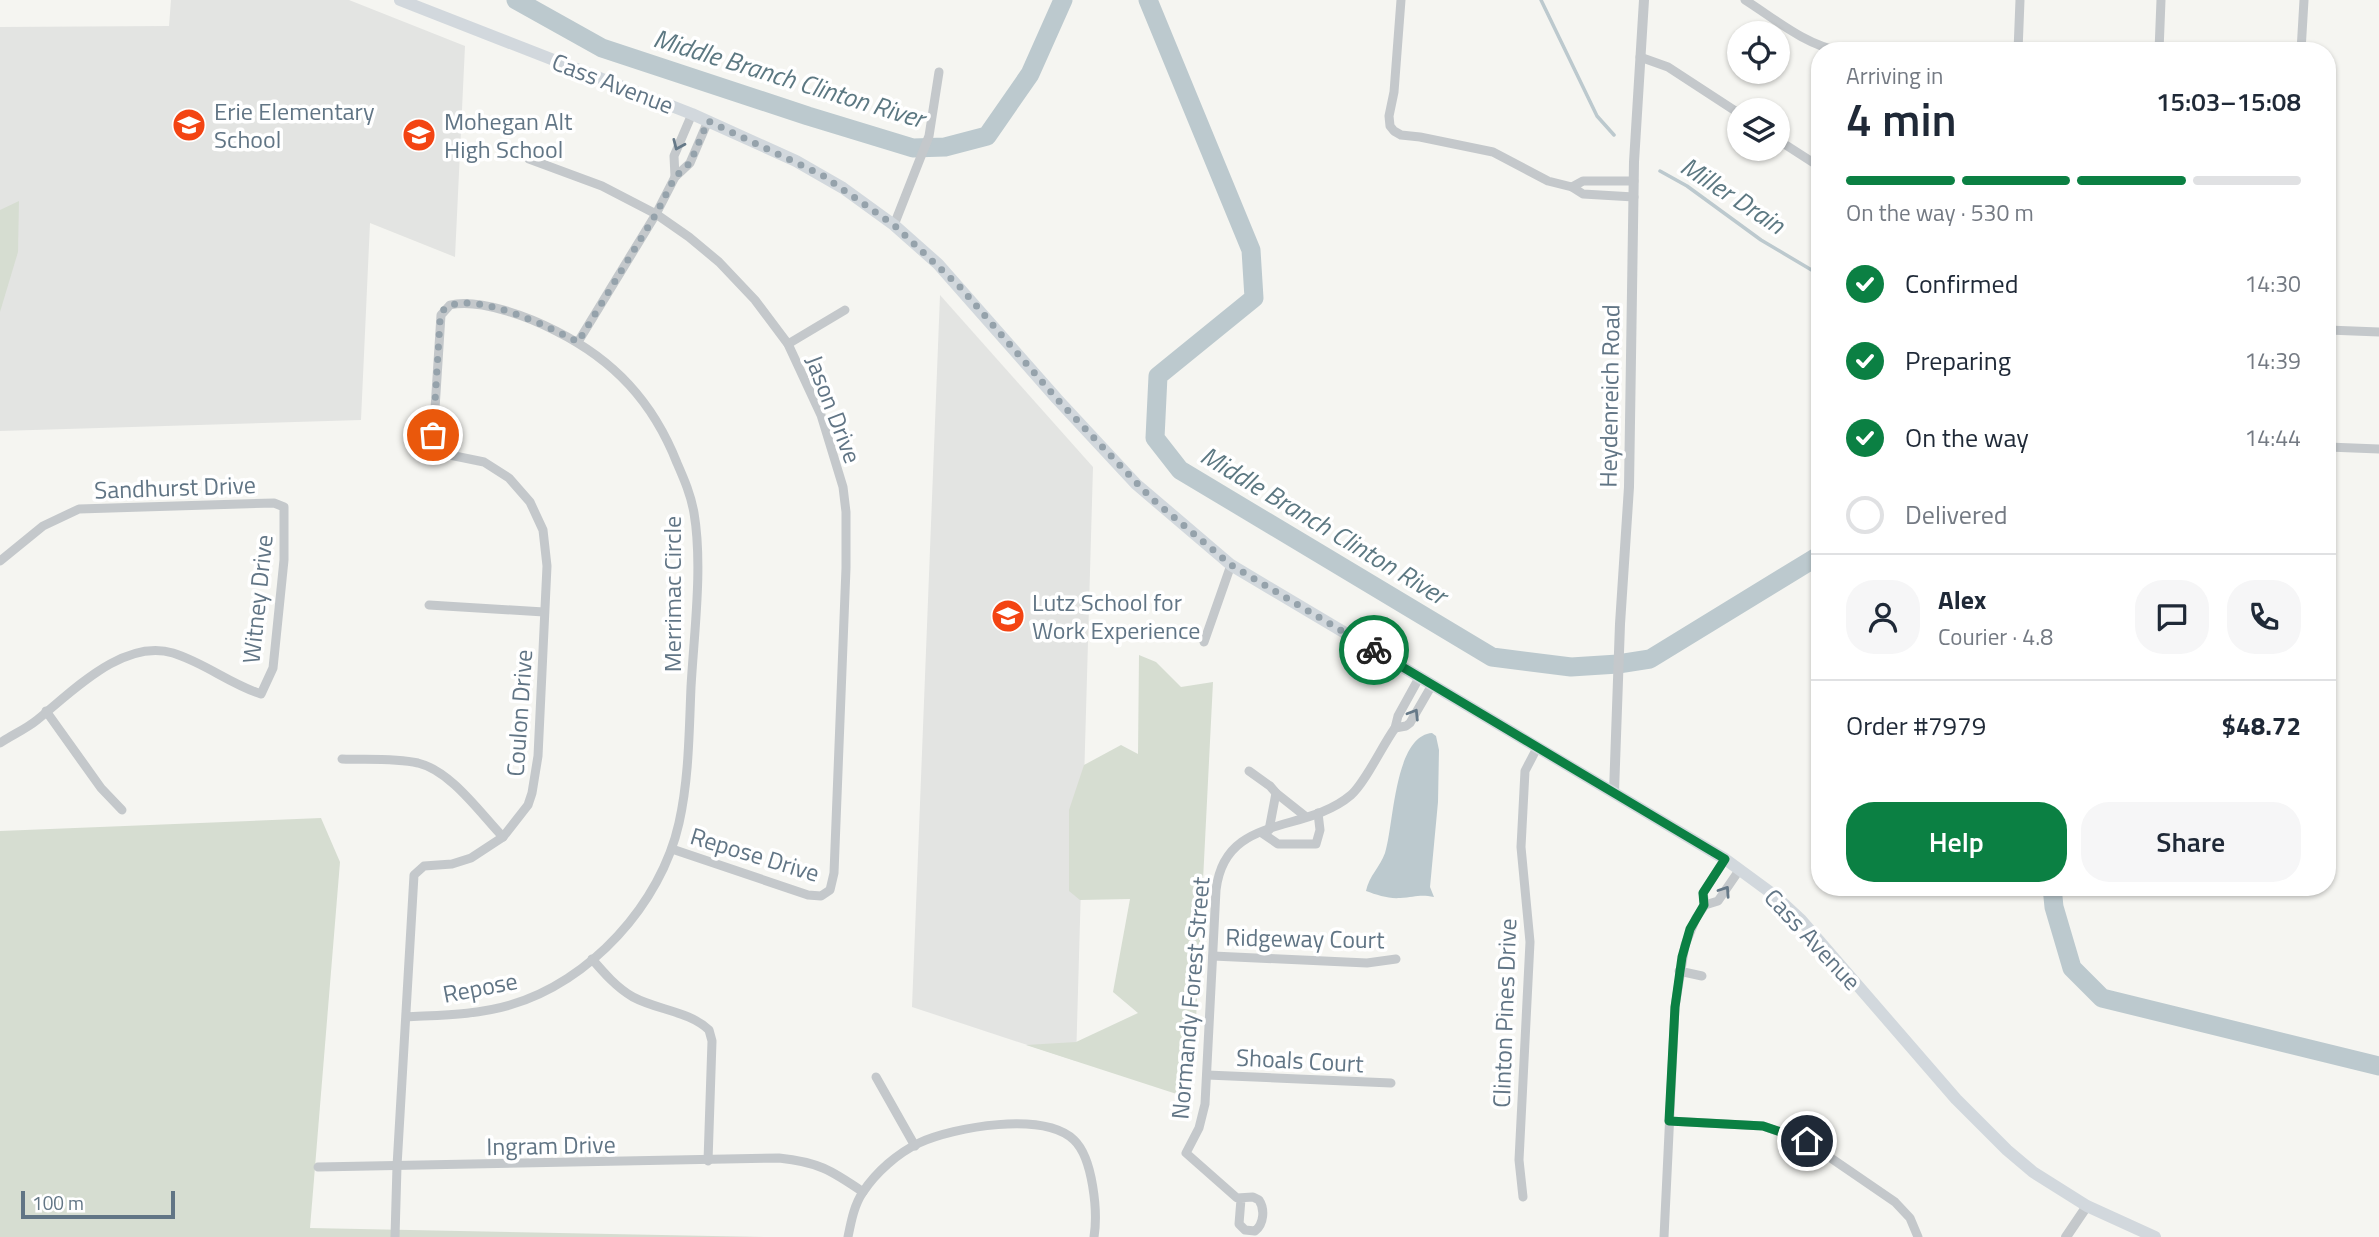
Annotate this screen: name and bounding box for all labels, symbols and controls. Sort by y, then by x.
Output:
water label: Middle Branch Clinton River [649,18,932,139]
map controls [1727,21,1790,161]
button: locate [1727,21,1790,84]
street label: Cass Avenue [547,43,679,123]
text: Arriving in [1846,58,1943,93]
text: 15:03–15:08 [2156,82,2301,121]
text: 4 min [1846,84,1957,154]
place label: Erie Elementary School [214,93,375,157]
button: layers [1727,98,1790,161]
place label: Mohegan Alt High School [444,103,573,167]
school or university icon: Erie Elementary School [170,106,208,144]
school or university icon: Mohegan Alt High School [400,116,438,154]
one-way arrow [673,138,687,150]
water label: Miller Drain [1673,147,1794,244]
text: On the way · 530 m [1846,195,2034,230]
text: Confirmed [1905,264,2019,303]
icon: check [1846,265,1884,303]
text: 14:30 [2244,266,2301,301]
street label: Heydenreich Road [1589,304,1629,488]
text: Preparing [1905,341,2011,380]
icon: check [1846,342,1884,380]
text: 14:39 [2244,343,2301,378]
street label: Jason Drive [797,350,871,468]
pin [403,405,463,465]
icon: bag [414,416,452,454]
text: On the way [1905,418,2029,457]
icon: check [1846,419,1884,457]
text: 14:44 [2244,420,2301,455]
water label: Middle Branch Clinton River [1193,436,1457,616]
street label: Sandhurst Drive [93,466,257,508]
text: Delivered [1905,495,2008,534]
street label: Merrimac Circle [654,516,690,672]
street label: Witney Drive [232,533,282,665]
button: person [1846,580,1920,654]
text: Alex [1938,580,1986,619]
button: chat [2135,580,2209,654]
button: phone [2227,580,2301,654]
place label: Lutz School for Work Experience [1032,584,1200,648]
school or university icon: Lutz School for Work Experience [989,597,1027,635]
courier [1339,615,1409,685]
text: Courier · 4.8 [1938,619,2053,654]
icon: bike [1355,631,1393,669]
street label: Coulon Drive [497,648,541,778]
text: Order #7979 [1846,706,1986,745]
text: $48.72 [2222,706,2301,745]
one-way arrow [1406,709,1419,722]
button: Help [1846,802,2067,882]
button: Share [2081,802,2301,882]
street label: Repose Drive [686,817,824,891]
street label: Normandy Forest Street [1161,875,1219,1121]
street label: Cass Avenue [1756,880,1870,998]
one-way arrow [1717,886,1729,899]
street label: Clinton Pines Drive [1483,918,1525,1108]
street label: Ridgeway Court [1225,919,1385,957]
street label: Repose [440,962,520,1012]
street label: Shoals Court [1235,1039,1365,1081]
pin [1777,1111,1837,1171]
icon: home [1788,1122,1826,1160]
street label: Ingram Drive [486,1126,616,1164]
scale bar [21,1188,175,1220]
text: 100 m [32,1188,84,1217]

